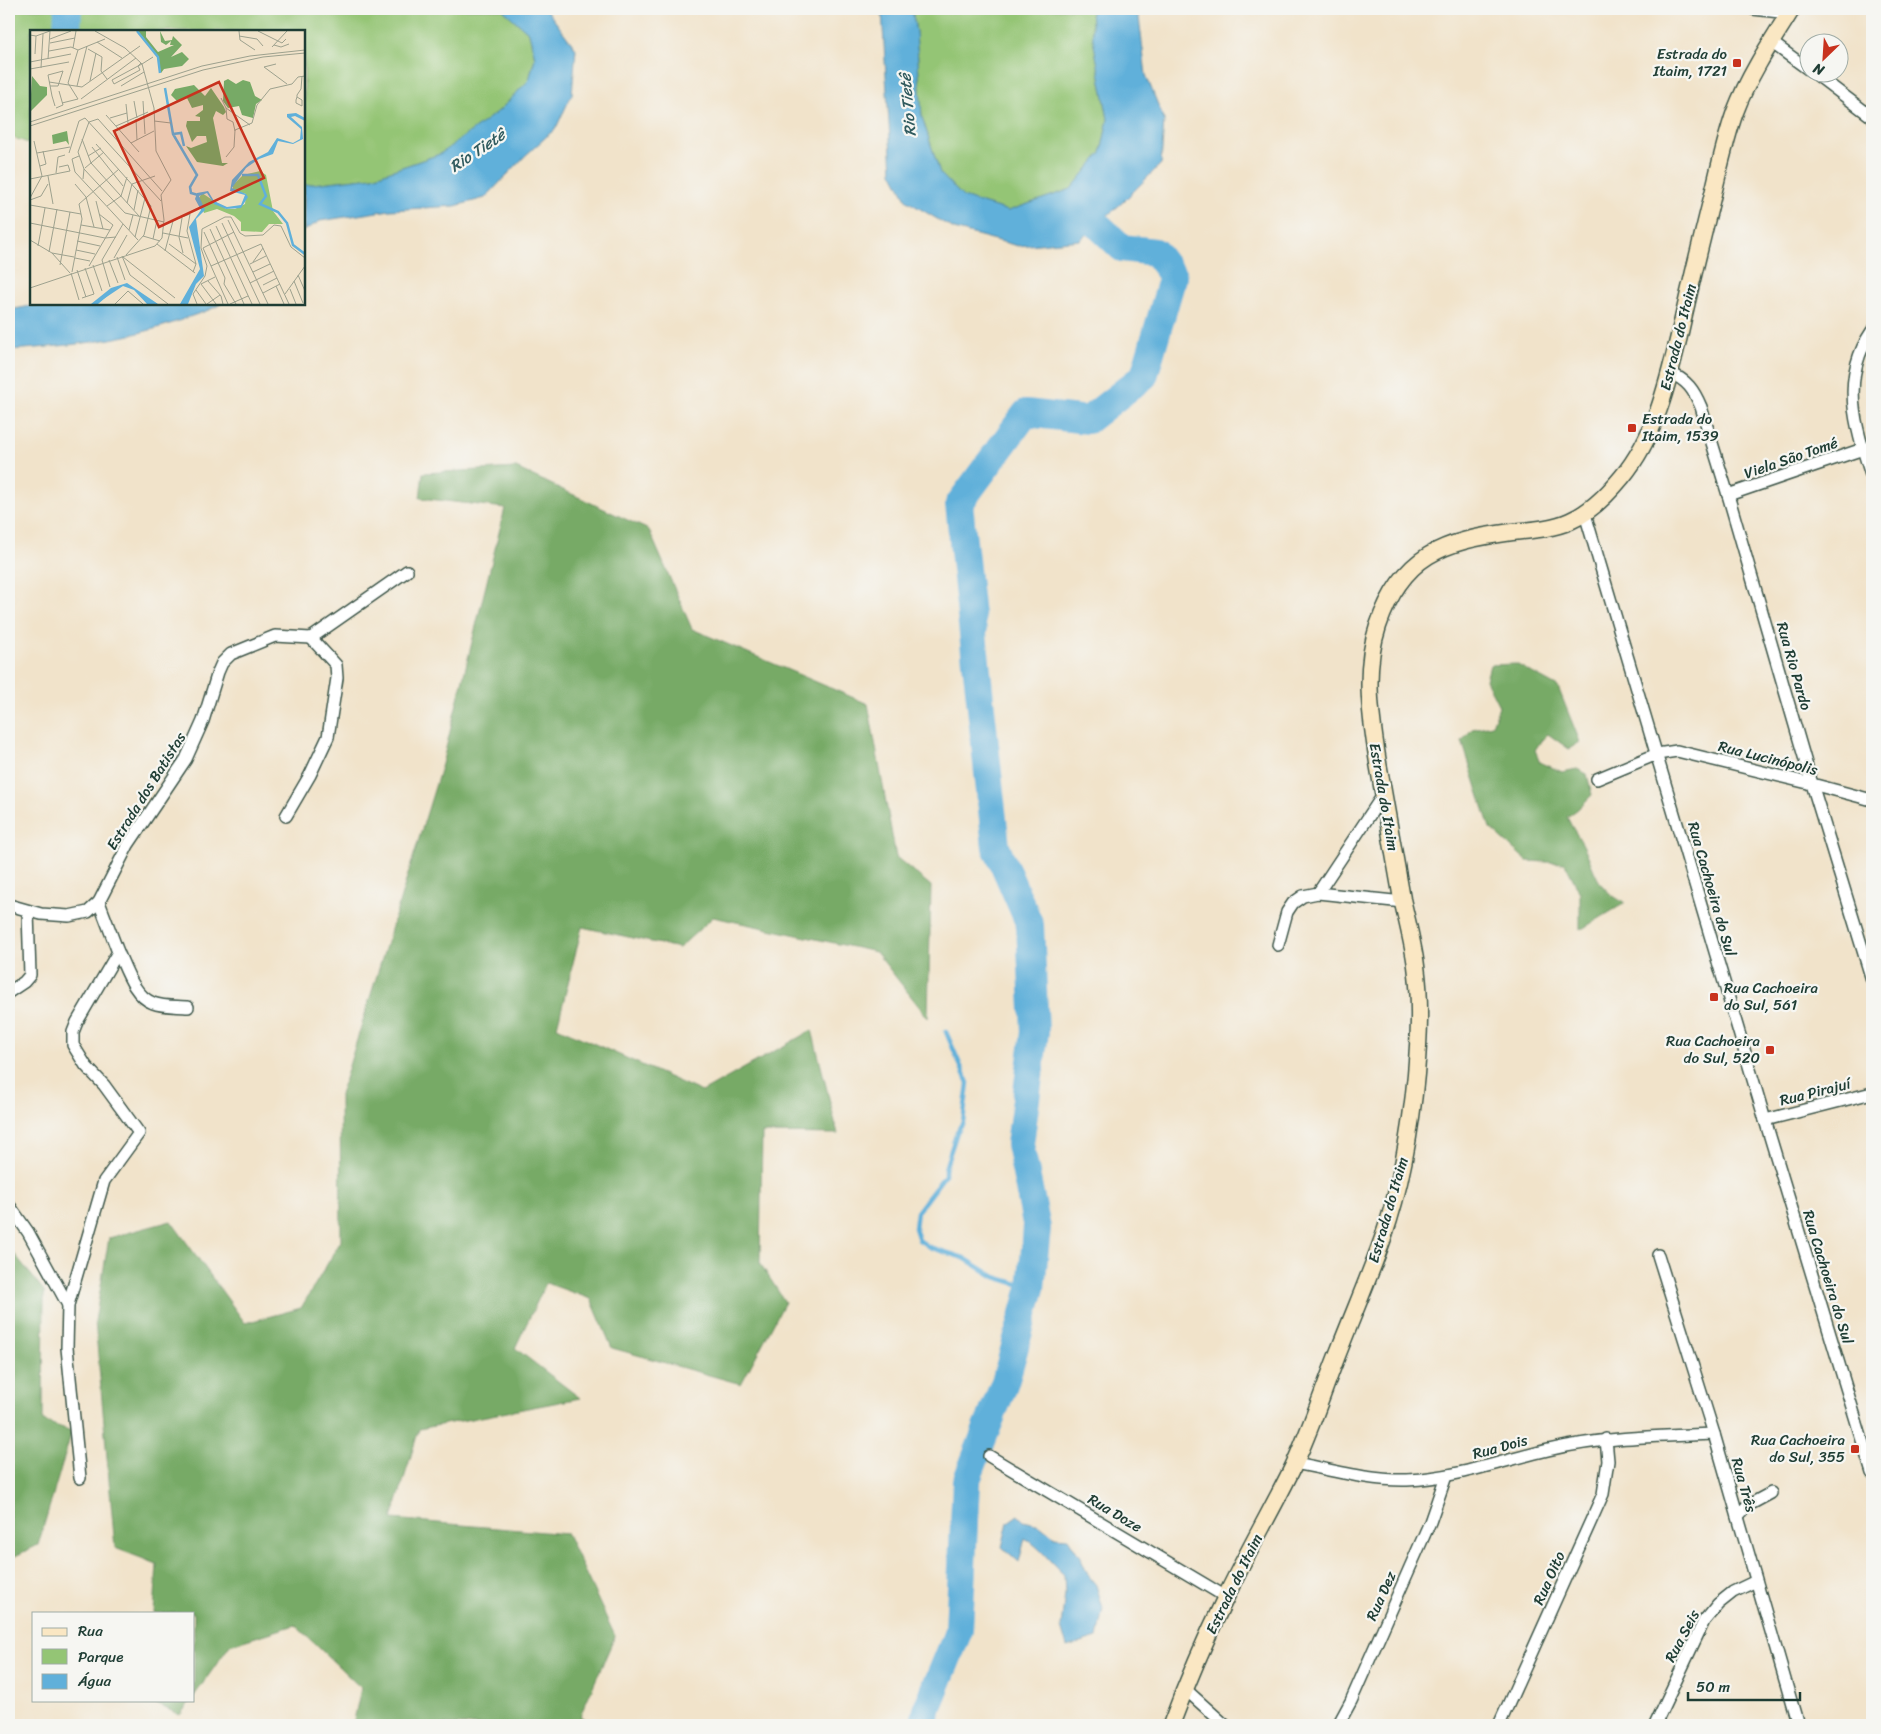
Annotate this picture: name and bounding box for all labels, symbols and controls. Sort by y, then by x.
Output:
inset map [30,30,305,305]
north arrow [1798,32,1848,82]
place label: Estrada do Itaim, 1721 [1652,41,1728,84]
text: N [1809,56,1829,83]
marker: Estrada do Itaim, 1721 [1731,57,1743,69]
water label: Rio Tietê [890,70,925,137]
water label: Rio Tietê [443,119,514,180]
street label: Estrada do Itaim [1652,280,1704,393]
place label: Estrada do Itaim, 1539 [1641,406,1719,449]
marker: Estrada do Itaim, 1539 [1626,422,1638,434]
street label: Viela São Tomé [1740,430,1842,486]
street label: Rua Rio Pardo [1769,619,1819,714]
street label: Estrada dos Batistas [99,727,193,855]
street label: Rua Lucinópolis [1715,733,1821,783]
street label: Estrada do Itaim [1362,741,1406,853]
street label: Rua Cachoeira do Sul [1680,819,1744,960]
place label: Rua Cachoeira do Sul, 561 [1724,975,1818,1018]
marker: Rua Cachoeira do Sul, 561 [1708,991,1720,1003]
place label: Rua Cachoeira do Sul, 520 [1666,1028,1760,1071]
marker: Rua Cachoeira do Sul, 520 [1764,1044,1776,1056]
street label: Rua Pirajuí [1777,1070,1855,1113]
street label: Estrada do Itaim [1360,1153,1416,1266]
street label: Rua Cachoeira do Sul [1795,1207,1861,1348]
street label: Rua Dois [1470,1427,1531,1467]
place label: Rua Cachoeira do Sul, 355 [1751,1427,1845,1470]
marker: Rua Cachoeira do Sul, 355 [1849,1443,1861,1455]
street label: Rua Três [1724,1455,1764,1516]
street label: Rua Doze [1083,1486,1148,1540]
street label: Estrada do Itaim [1198,1529,1270,1639]
street label: Rua Oito [1526,1547,1573,1609]
street label: Rua Dez [1359,1566,1404,1625]
street label: Rua Seis [1657,1605,1707,1667]
legend [32,1612,195,1702]
text: Rua [78,1618,103,1644]
text: Parque [78,1644,123,1670]
text: Água [77,1668,111,1694]
scale bar [1688,1669,1801,1701]
text: 50 m [1696,1674,1731,1700]

